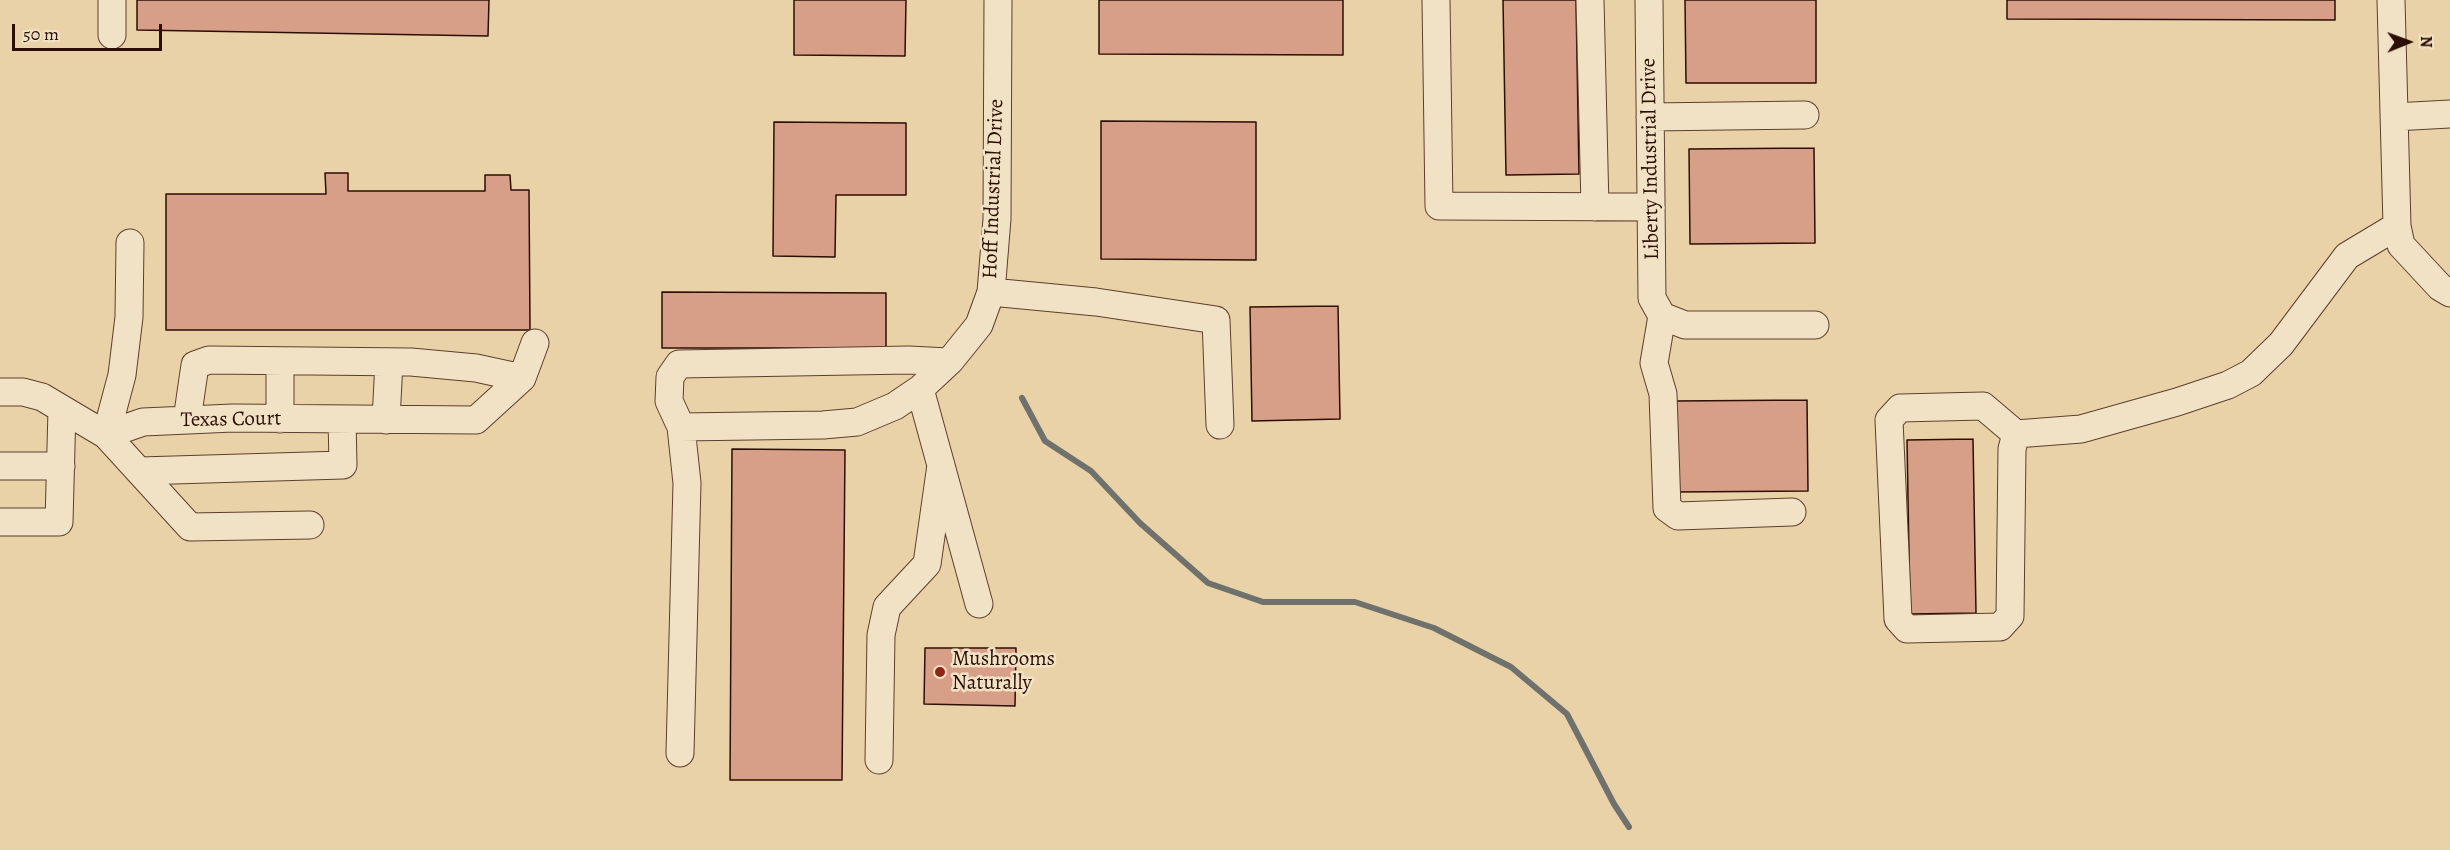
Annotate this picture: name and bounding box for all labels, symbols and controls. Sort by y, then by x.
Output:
scale bar [15,12,165,50]
north arrow [2378,12,2438,72]
text: 50 m [23,22,59,46]
text: N [2415,36,2437,48]
street label: Liberty Industrial Drive [1637,58,1665,260]
street label: Hoff Industrial Drive [978,98,1010,280]
street label: Texas Court [180,407,282,433]
place label: Mushrooms Naturally [952,647,1055,697]
marker: Mushrooms Naturally [933,665,947,679]

